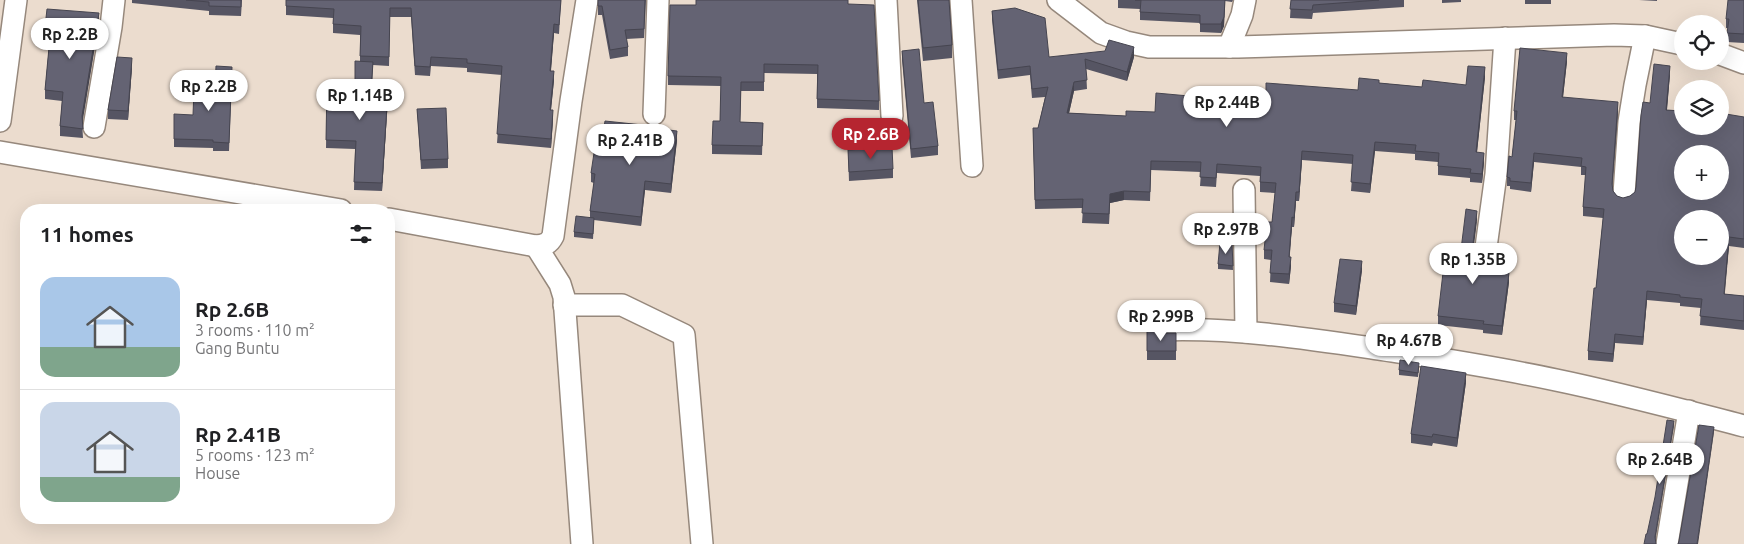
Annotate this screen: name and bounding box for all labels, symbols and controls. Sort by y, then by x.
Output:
map controls [1674,15,1729,265]
button: locate [1674,15,1729,70]
pin: Rp 2.2B [24,18,116,60]
text: Rp 2.2B [42,25,98,43]
pin: Rp 2.2B [163,70,255,112]
text: Rp 2.2B [181,77,237,95]
pin: Rp 1.14B [308,78,412,121]
button: layers [1674,80,1729,135]
text: Rp 1.14B [327,86,393,104]
pin: Rp 2.44B [1175,86,1279,128]
text: Rp 2.44B [1194,93,1260,111]
pin: Rp 2.6B [825,118,917,160]
pin: Rp 2.41B [578,124,682,166]
text: Rp 2.6B [843,125,899,143]
text: Rp 2.41B [597,131,663,149]
button: + [1674,145,1729,200]
button: − [1674,210,1729,265]
pin: Rp 2.97B [1174,212,1278,255]
icon: filters [347,220,375,248]
text: Rp 2.97B [1193,220,1259,238]
text: 11 homes [40,222,134,246]
pin: Rp 1.35B [1421,242,1525,285]
text: Rp 1.35B [1440,250,1506,268]
icon: home [80,297,140,357]
text: Rp 2.6B [195,297,269,321]
pin: Rp 2.99B [1109,300,1213,342]
text: Rp 2.99B [1128,307,1194,325]
text: 3 rooms · 110 m² [195,321,315,339]
pin: Rp 4.67B [1357,324,1461,366]
text: Rp 4.67B [1376,331,1442,349]
text: Gang Buntu [195,339,280,357]
icon: home [80,422,140,482]
text: Rp 2.41B [195,422,281,446]
pin: Rp 2.64B [1608,442,1712,485]
text: 5 rooms · 123 m² [195,446,315,464]
text: Rp 2.64B [1627,450,1693,468]
text: House [195,464,240,482]

